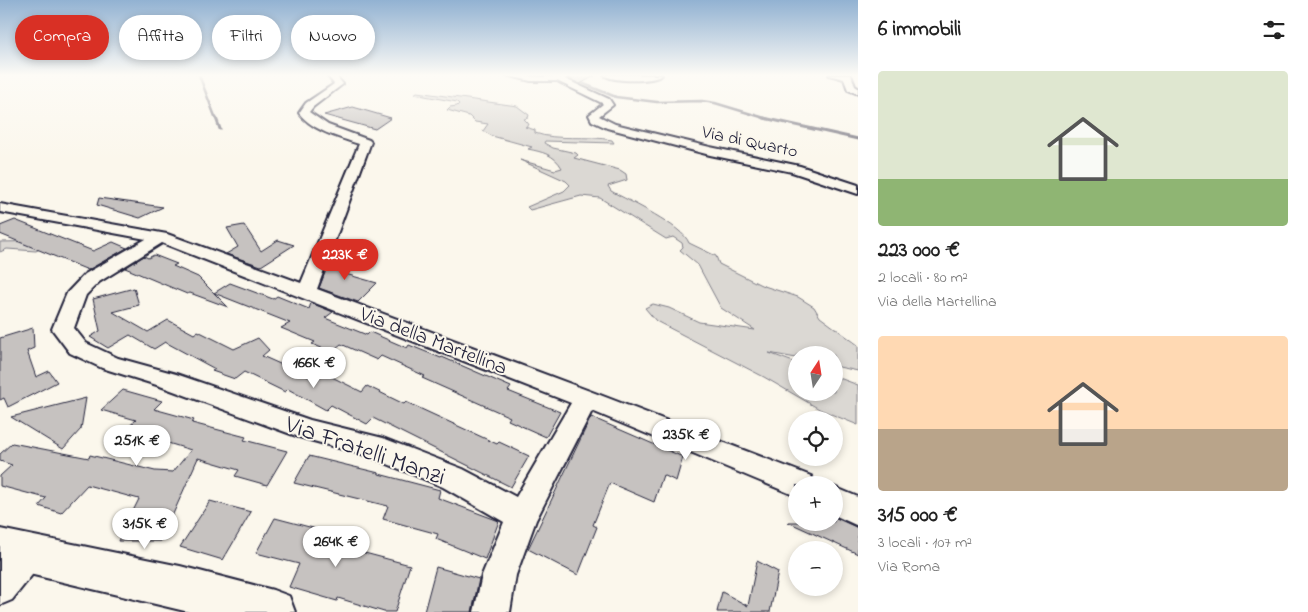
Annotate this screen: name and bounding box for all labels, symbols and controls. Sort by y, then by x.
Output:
chip: Compra [15,15,109,60]
chip: Affitta [119,15,202,60]
chip: Filtri [212,15,281,60]
chip: Nuovo [291,15,375,60]
text: 6 immobili [878,15,961,45]
icon: filters [1260,16,1288,44]
icon: home [1038,104,1128,194]
street label: Via di Quarto [698,120,800,166]
text: 223 000 € [878,236,960,266]
pin: 223K € [304,238,386,281]
text: 223K € [322,243,368,267]
text: 2 locali · 80 m² [878,266,968,290]
text: Via della Martellina [878,290,997,314]
street label: Via della Martellina [354,300,511,384]
pin: 166K € [273,346,355,389]
north arrow [788,346,842,401]
map controls [788,346,843,596]
text: 166K € [293,351,335,375]
icon: home [1038,369,1128,459]
street label: Via Fratelli Manzi [279,407,450,496]
button: locate [788,411,843,466]
pin: 235K € [645,418,727,461]
text: 235K € [663,423,709,447]
pin: 251K € [96,424,178,467]
text: 251K € [114,429,160,453]
button: + [788,476,843,531]
text: 315 000 € [878,501,958,531]
pin: 315K € [104,508,186,550]
text: 315K € [123,512,167,536]
pin: 264K € [295,526,377,568]
text: 264K € [314,530,358,554]
text: 3 locali · 107 m² [878,531,972,555]
button: − [788,541,843,596]
text: Via Roma [878,555,940,579]

